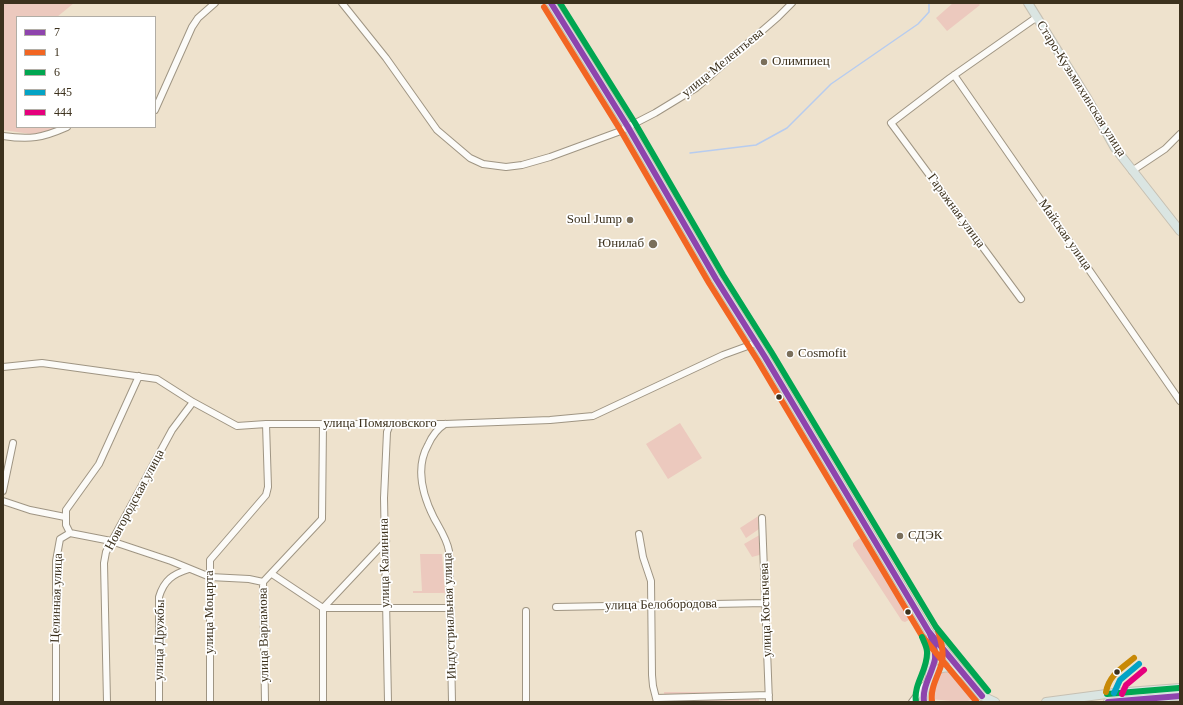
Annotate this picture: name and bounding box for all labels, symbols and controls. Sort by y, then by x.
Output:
legend [16,16,156,128]
street label: Старо-Кузьмихинская улица [1033,18,1129,160]
text: 7 [54,25,60,39]
street label: улица Мелентьева [679,25,767,101]
text: 1 [54,45,60,59]
place label: Олимпиец [772,54,830,70]
marker: Олимпиец [759,57,769,67]
text: 6 [54,65,60,79]
text: 445 [54,85,72,99]
text: 444 [54,105,72,119]
street label: Гаражная улица [924,171,988,251]
street label: Майская улица [1035,196,1095,274]
place label: Soul Jump [567,212,622,228]
marker: Soul Jump [625,215,635,225]
place label: Юнилаб [598,236,644,252]
marker: Юнилаб [647,238,659,250]
place label: Cosmofit [798,346,846,362]
marker: Cosmofit [785,349,795,359]
unlabelled marker [774,392,784,402]
street label: улица Помяловского [323,416,437,432]
street label: Новгородская улица [102,447,168,553]
street label: улица Калинина [376,518,394,608]
place label: СДЭК [908,528,942,544]
marker: СДЭК [895,531,905,541]
street label: Индустриальная улица [440,552,460,680]
street label: Целинная улица [48,553,66,643]
street label: улица Костычева [757,563,775,657]
street label: улица Моцарта [202,570,218,654]
street label: улица Варламова [255,587,273,683]
street label: улица Белобородова [605,596,717,614]
street label: улица Дружбы [151,599,169,681]
unlabelled marker [903,607,913,617]
unlabelled marker [1112,667,1122,677]

